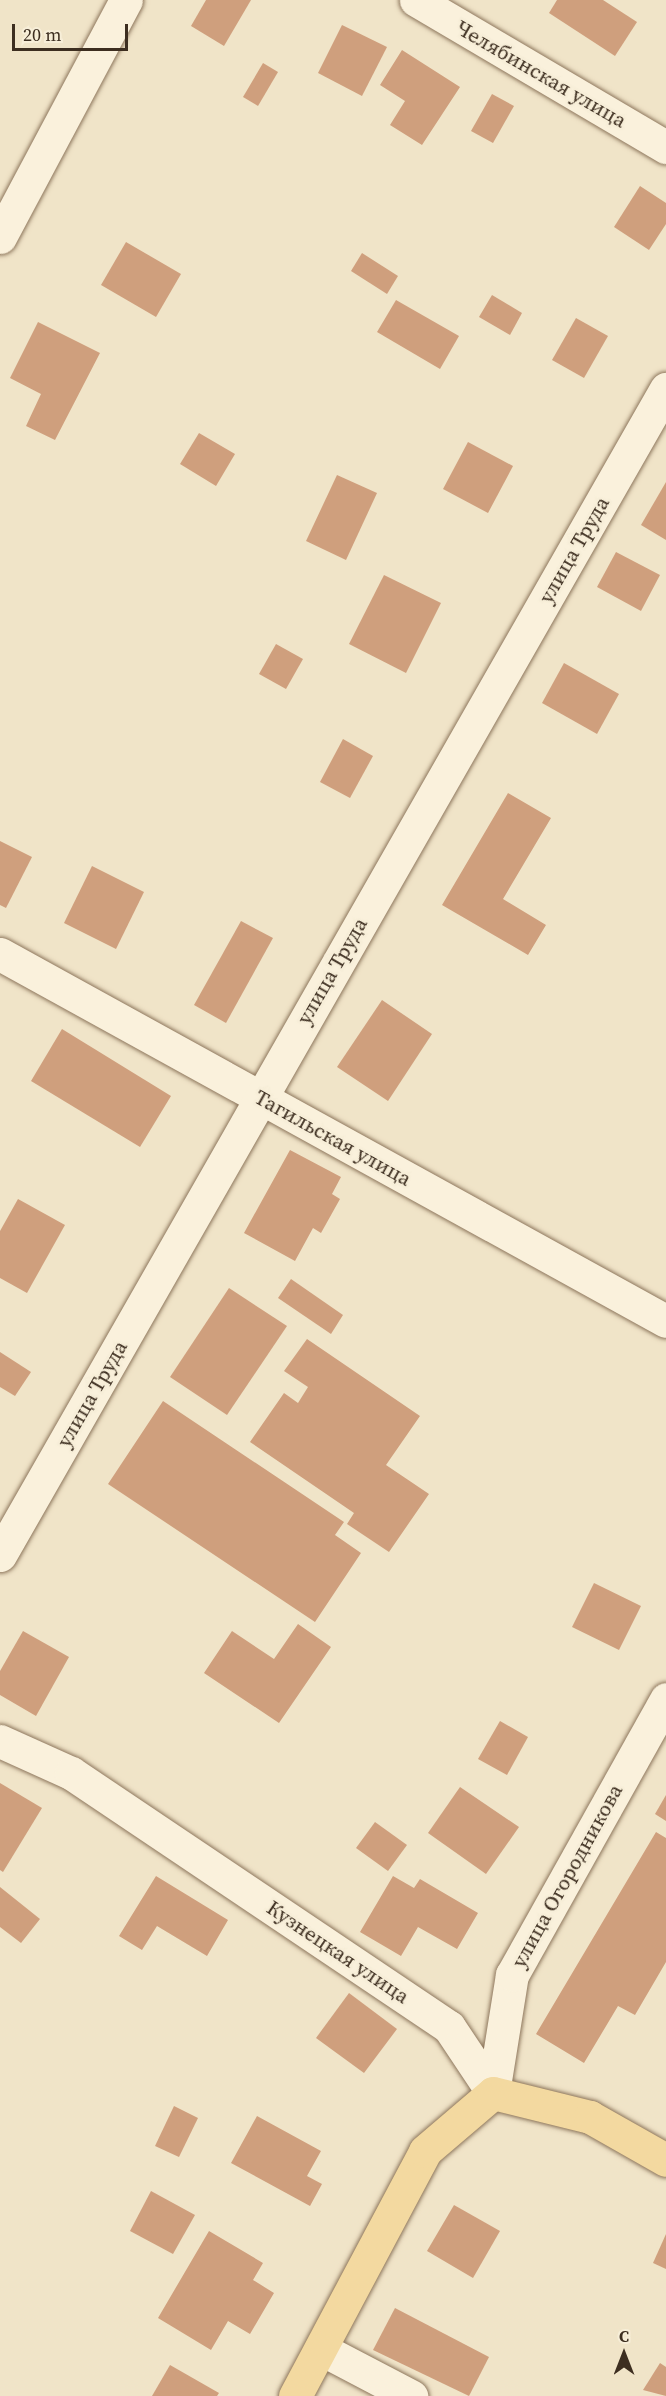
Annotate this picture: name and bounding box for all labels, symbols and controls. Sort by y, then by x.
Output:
scale bar [15,12,130,50]
street label: Челябинская улица [451,15,631,133]
text: 20 m [23,22,61,47]
street label: улица Труда [533,492,615,608]
street label: улица Труда [291,913,373,1029]
street label: Тагильская улица [250,1084,416,1192]
street label: улица Труда [51,1336,133,1452]
street label: улица Огородникова [506,1780,628,1972]
street label: Кузнецкая улица [262,1895,414,2009]
north arrow [594,2324,654,2384]
text: С [619,2325,629,2347]

